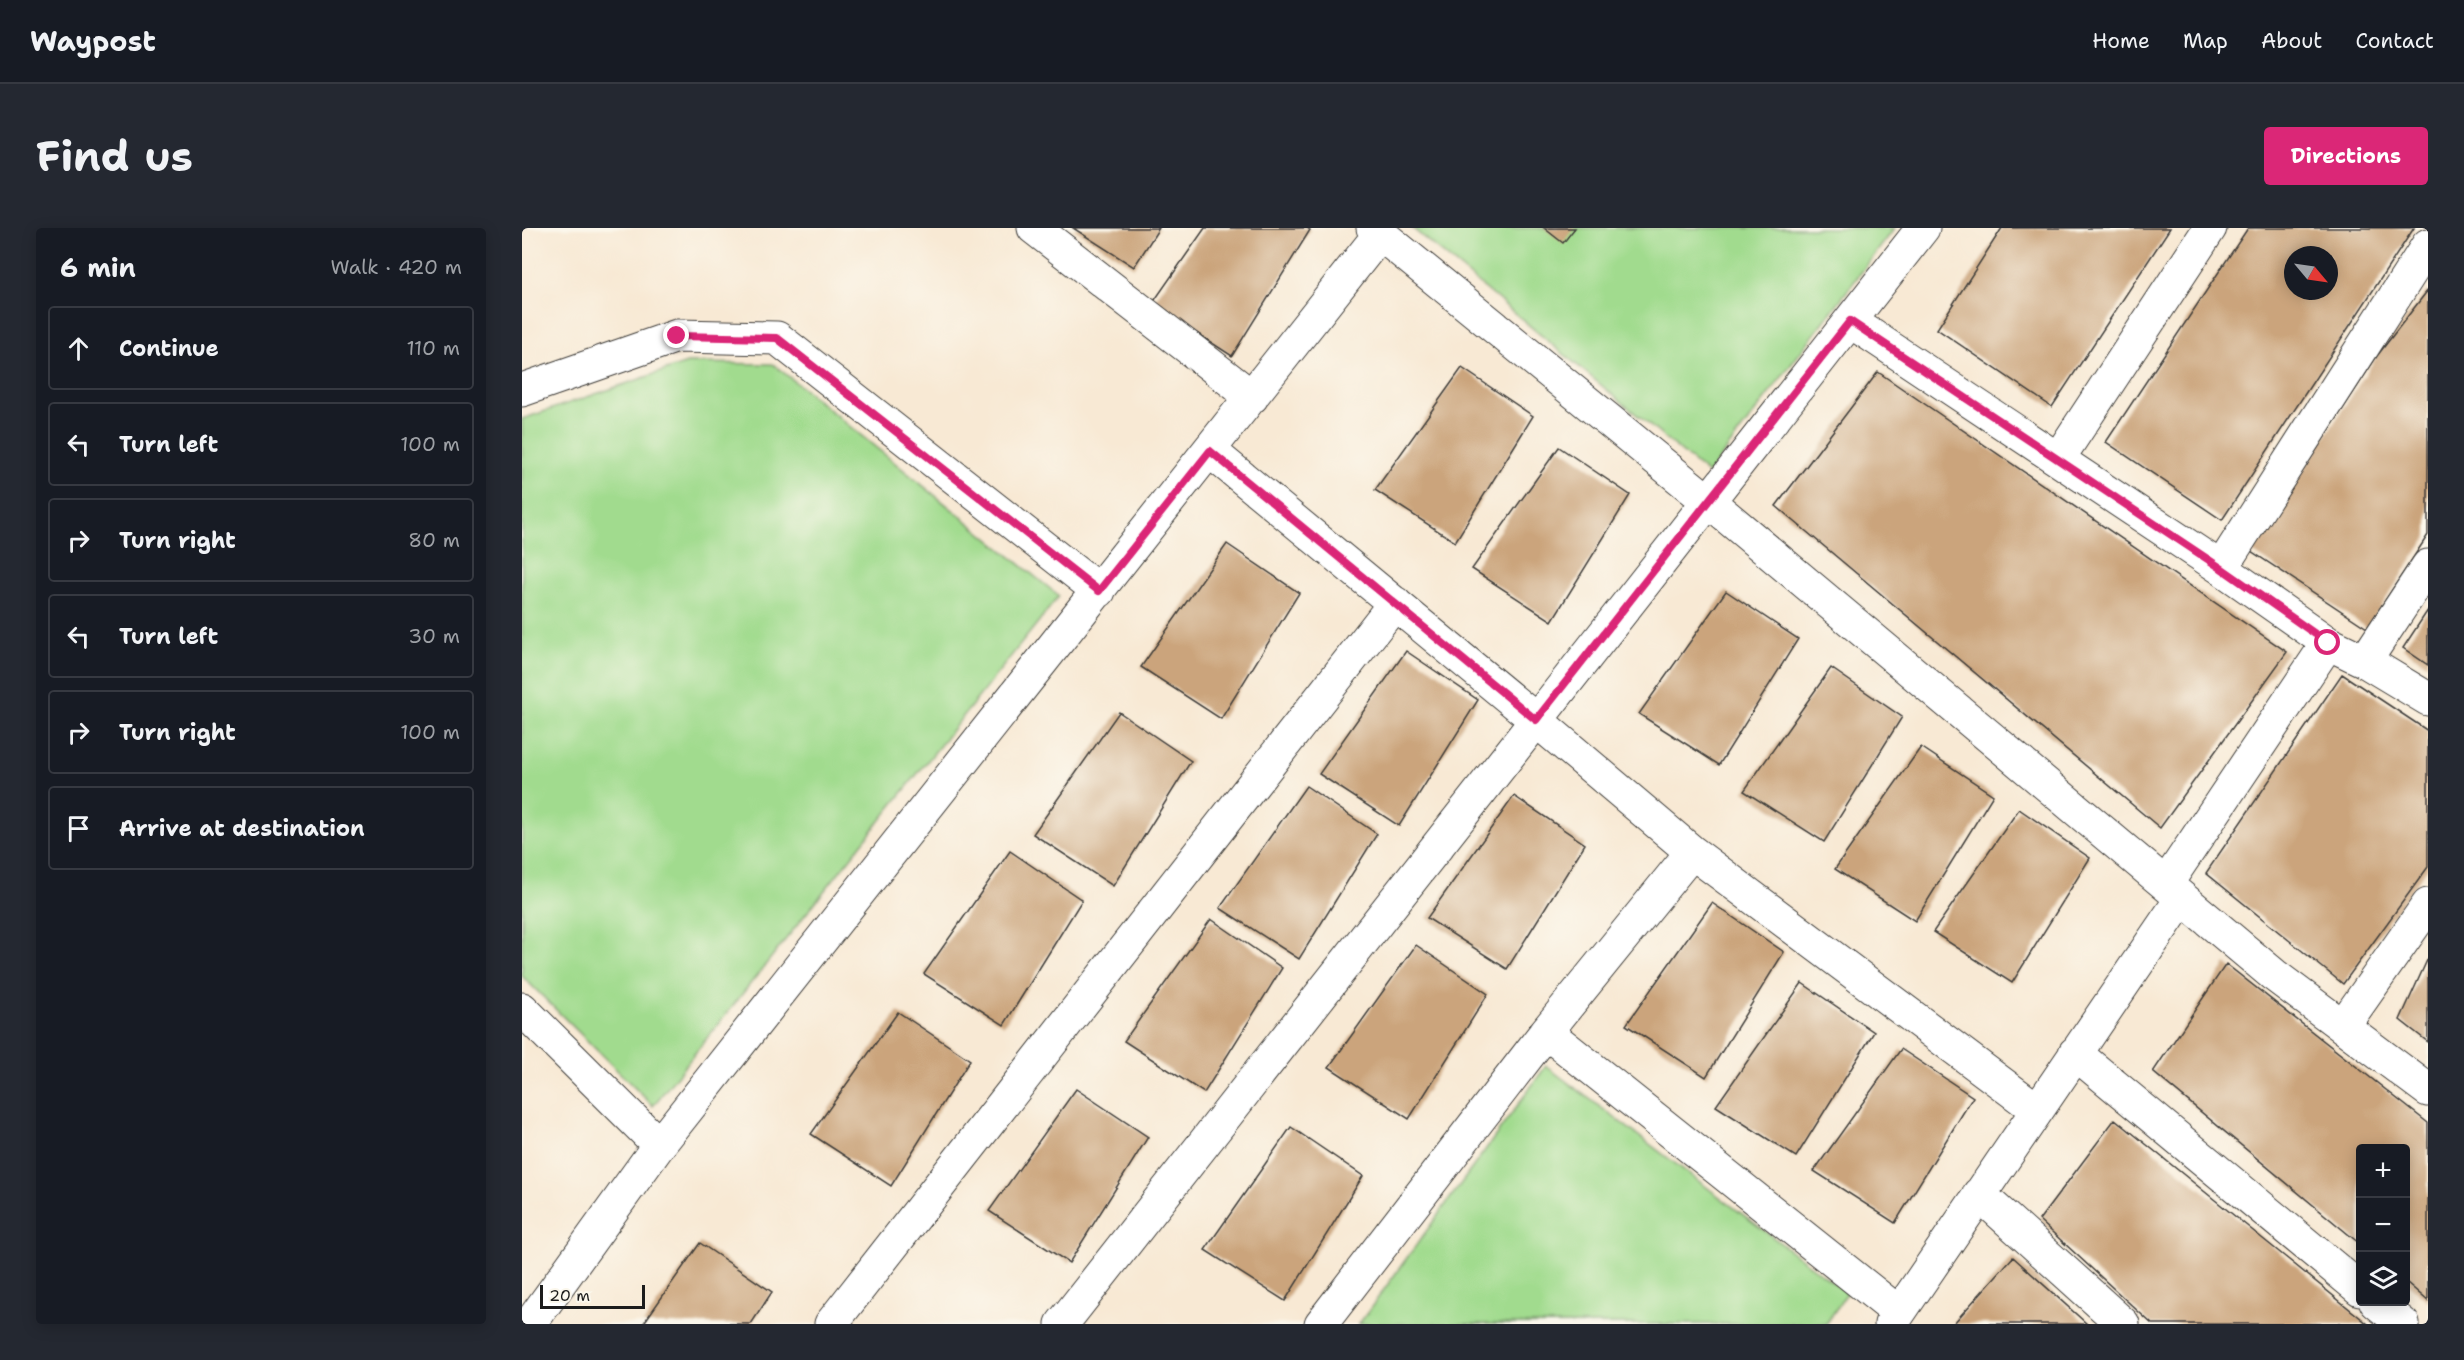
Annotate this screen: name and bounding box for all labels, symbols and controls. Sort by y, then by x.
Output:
text: Waypost [30,22,156,60]
text: Home [2092,27,2150,55]
text: Map [2183,27,2228,55]
text: About [2261,27,2322,55]
text: Contact [2355,27,2434,55]
button: Directions [2264,127,2428,185]
text: Find us [36,128,193,184]
north arrow [2284,246,2338,300]
text: 6 min [60,250,136,285]
text: Walk · 420 m [330,254,462,280]
route end [663,322,689,348]
icon: ahead [62,332,95,365]
text: Continue [119,334,219,363]
text: 110 m [406,335,460,361]
icon: left [62,428,95,461]
text: Turn left [119,430,218,459]
text: 100 m [400,431,460,457]
icon: right [62,524,95,557]
text: Turn right [119,526,236,555]
text: 80 m [408,527,460,553]
icon: left [62,620,95,653]
text: Turn left [119,622,218,651]
text: 30 m [408,623,460,649]
route start [2314,629,2340,655]
icon: right [62,716,95,749]
text: Turn right [119,718,236,747]
text: 100 m [400,719,460,745]
icon: arrive [62,812,95,845]
text: Arrive at destination [119,814,365,843]
map controls [2356,1144,2410,1306]
button: + [2356,1144,2410,1198]
button: − [2356,1198,2410,1252]
button: layers [2356,1252,2410,1306]
scale bar [540,1282,645,1310]
text: 20 m [549,1285,590,1306]

